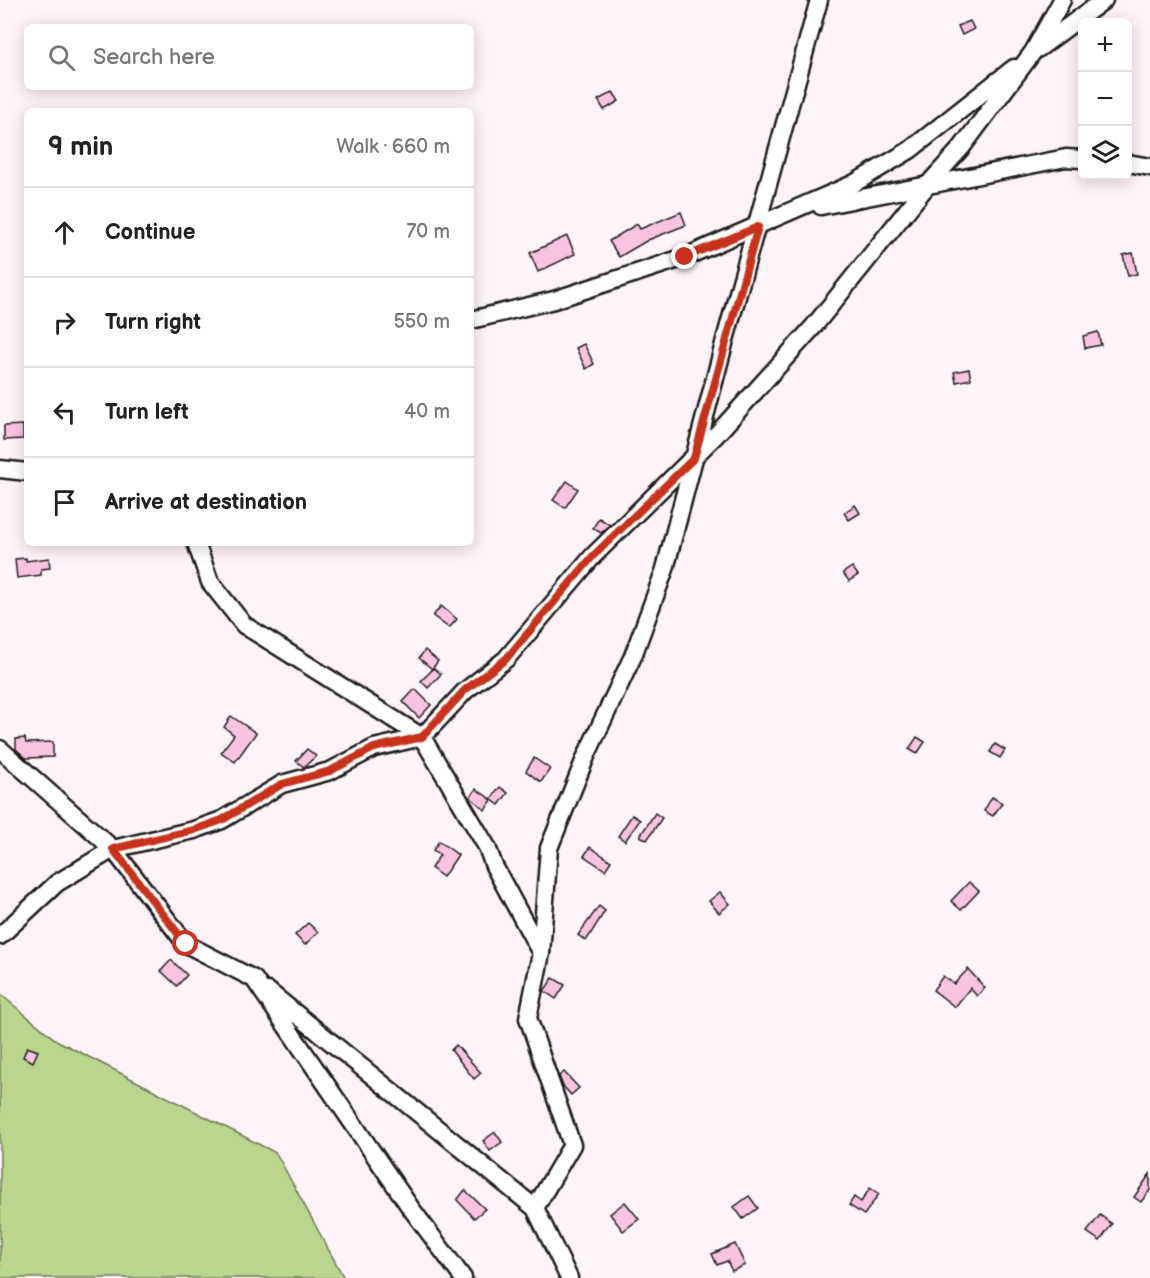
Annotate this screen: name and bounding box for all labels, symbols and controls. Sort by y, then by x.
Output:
map controls [1078,18,1132,180]
button: + [1078,18,1132,72]
search box [24,24,474,90]
icon: search [45,41,78,74]
text: Search here [93,44,215,71]
button: − [1078,72,1132,126]
button: layers [1078,126,1132,180]
text: 9 min [48,132,113,163]
text: Walk · 660 m [336,135,450,159]
icon: ahead [48,216,81,249]
text: Continue [105,219,195,246]
text: 70 m [406,220,450,244]
route end [671,243,697,269]
icon: right [48,306,81,339]
text: Turn right [105,309,201,336]
text: 550 m [393,310,450,334]
icon: left [48,396,81,429]
text: Turn left [105,399,189,426]
text: 40 m [404,400,450,424]
icon: arrive [48,486,81,519]
text: Arrive at destination [105,489,307,516]
route start [172,930,198,956]

